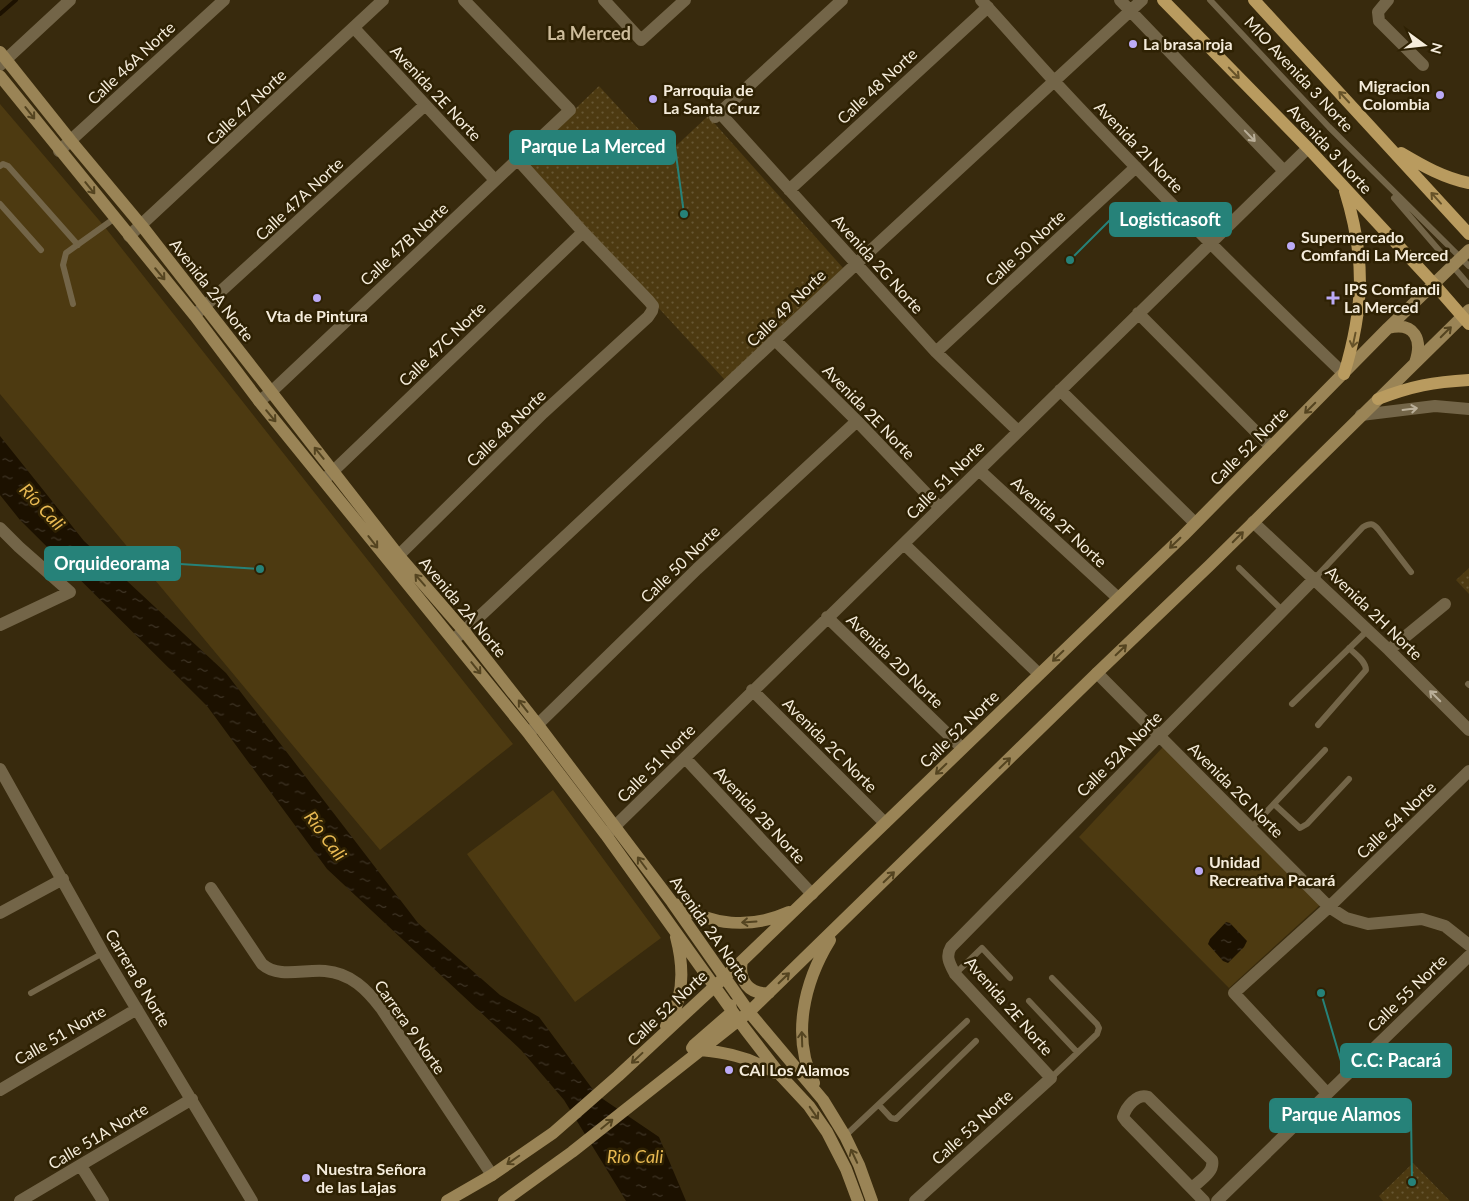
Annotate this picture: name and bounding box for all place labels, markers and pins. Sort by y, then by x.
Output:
place label: La brasa roja [1143,34,1233,53]
marker: La brasa roja [1127,38,1139,50]
place label: Migracion Colombia [1359,76,1430,113]
place label: Parroquia de La Santa Cruz [663,80,760,117]
marker: Migracion Colombia [1434,89,1446,101]
marker: Parroquia de La Santa Cruz [647,93,659,105]
callout: Parque La Merced [510,131,675,164]
callout: Logisticasoft [1110,203,1231,236]
place label: Supermercado Comfandi La Merced [1301,227,1448,264]
marker: Supermercado Comfandi La Merced [1285,240,1297,252]
place label: IPS Comfandi La Merced [1344,279,1440,316]
marker: IPS Comfandi La Merced [1326,291,1340,305]
marker: Vta de Pintura [311,292,323,304]
place label: Vta de Pintura [265,306,368,325]
callout: Orquideorama [45,547,180,580]
place label: Unidad Recreativa Pacará [1209,852,1335,889]
marker: Unidad Recreativa Pacará [1193,865,1205,877]
callout: C.C: Pacará [1341,1044,1451,1077]
place label: CAI Los Alamos [739,1060,850,1079]
marker: CAI Los Alamos [723,1064,735,1076]
callout: Parque Alamos [1270,1099,1411,1132]
place label: Nuestra Señora de las Lajas [316,1159,426,1196]
marker: Nuestra Señora de las Lajas [300,1172,312,1184]

